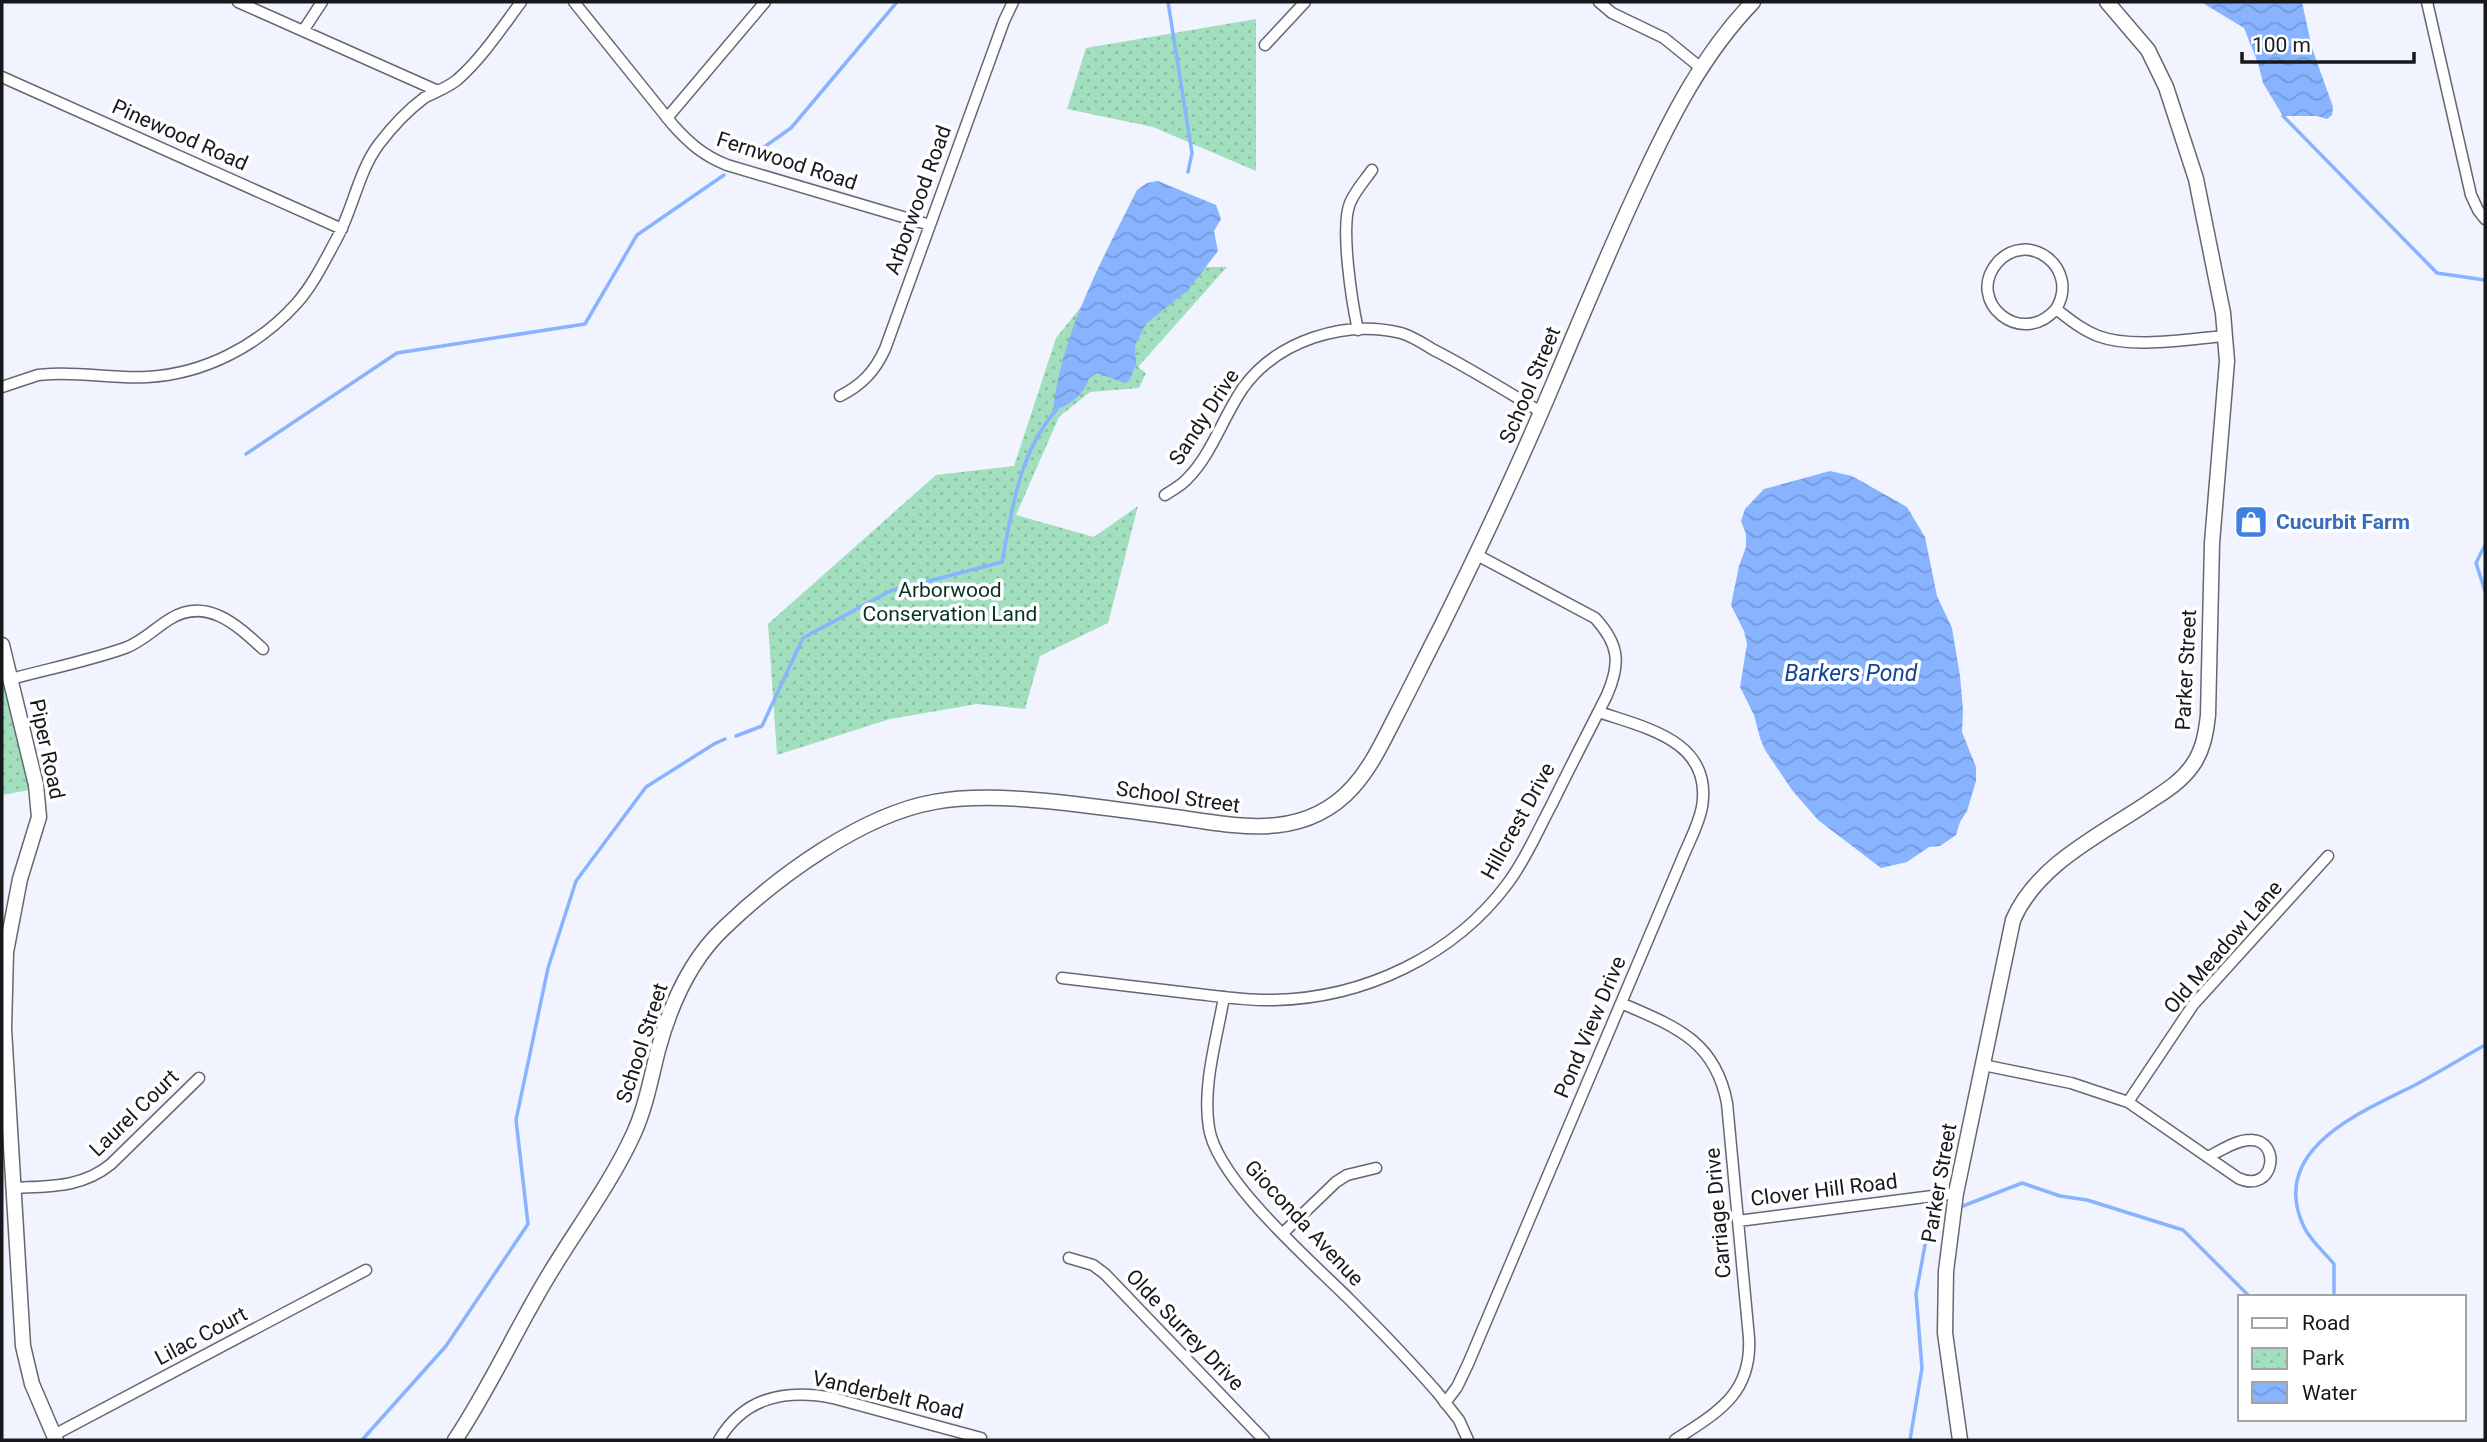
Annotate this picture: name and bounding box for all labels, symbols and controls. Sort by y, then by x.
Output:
scale bar [2242,21,2414,65]
text: 100 m [2252,33,2311,57]
street label: Pinewood Road [108,94,252,176]
street label: Arborwood Road [880,122,956,278]
street label: Fernwood Road [714,127,860,195]
street label: School Street [1495,323,1565,447]
street label: Sandy Drive [1164,364,1244,470]
shop icon: Cucurbit Farm [2232,503,2270,541]
place label: Cucurbit Farm [2276,510,2410,534]
park label: Arborwood Conservation Land [863,578,1037,626]
street label: Parker Street [2171,609,2201,731]
water label: Barkers Pond [1785,660,1918,687]
street label: Piper Road [25,697,69,801]
street label: Hillcrest Drive [1476,759,1560,883]
street label: School Street [1115,776,1242,818]
street label: Old Meadow Lane [2159,876,2287,1018]
street label: Pond View Drive [1549,953,1631,1101]
street label: School Street [611,980,673,1106]
street label: Laurel Court [85,1065,184,1161]
street label: Parker Street [1917,1121,1961,1245]
street label: Carriage Drive [1700,1147,1736,1279]
street label: Gioconda Avenue [1240,1155,1368,1291]
street label: Clover Hill Road [1749,1169,1899,1211]
street label: Olde Surrey Drive [1121,1264,1249,1396]
legend [2238,1295,2466,1421]
street label: Lilac Court [151,1302,251,1370]
text: Road [2302,1311,2350,1335]
text: Park [2302,1346,2345,1370]
street label: Vanderbelt Road [810,1366,966,1424]
text: Water [2302,1381,2357,1405]

